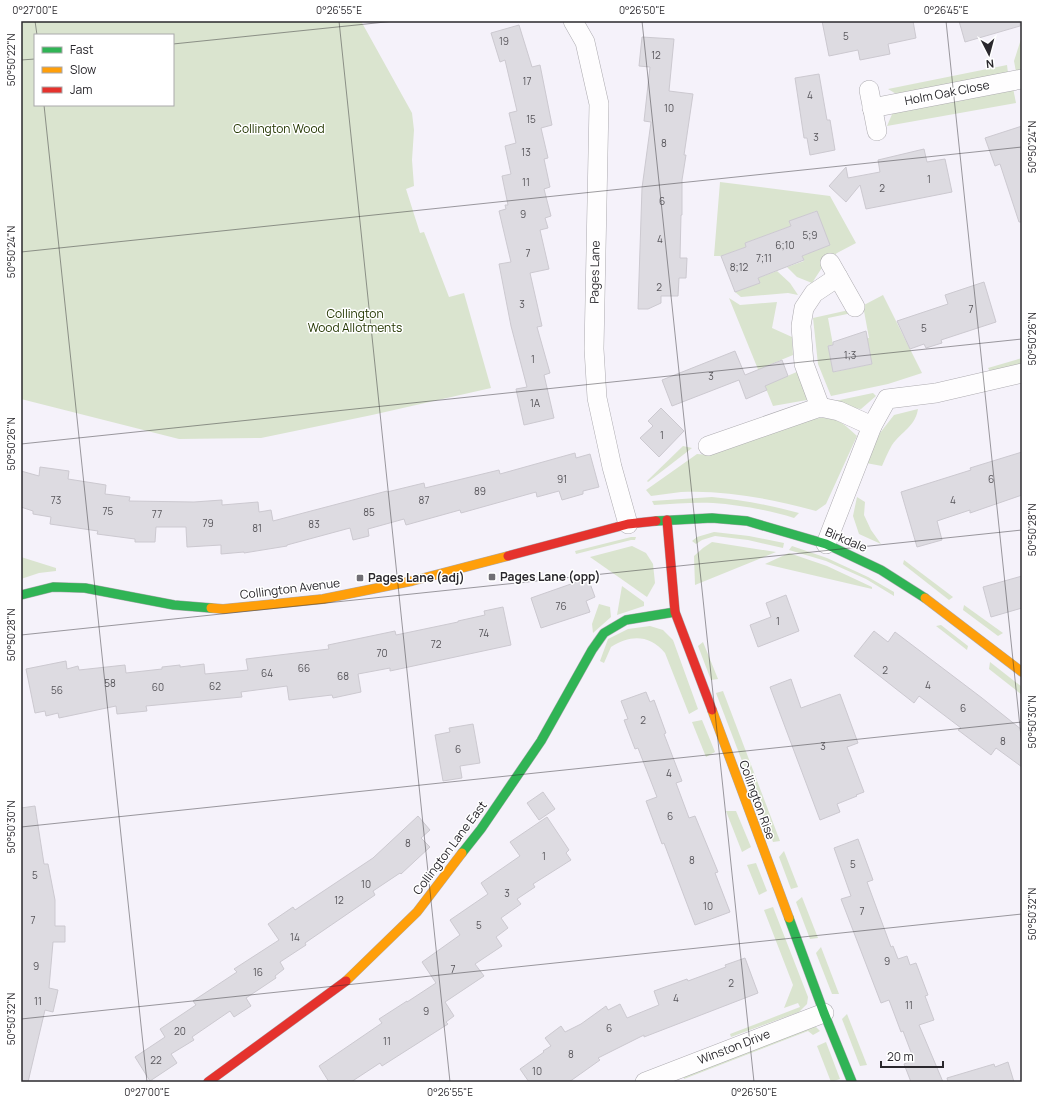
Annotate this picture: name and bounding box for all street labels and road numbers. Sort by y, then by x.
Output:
street label: Holm Oak Close [903,76,991,109]
street label: Pages Lane [585,240,604,304]
street label: Birkdale [823,523,870,556]
street label: Collington Avenue [239,574,341,603]
street label: Collington Rise [735,758,780,842]
street label: Collington Lane East [409,797,491,898]
street label: Winston Drive [695,1025,773,1068]

